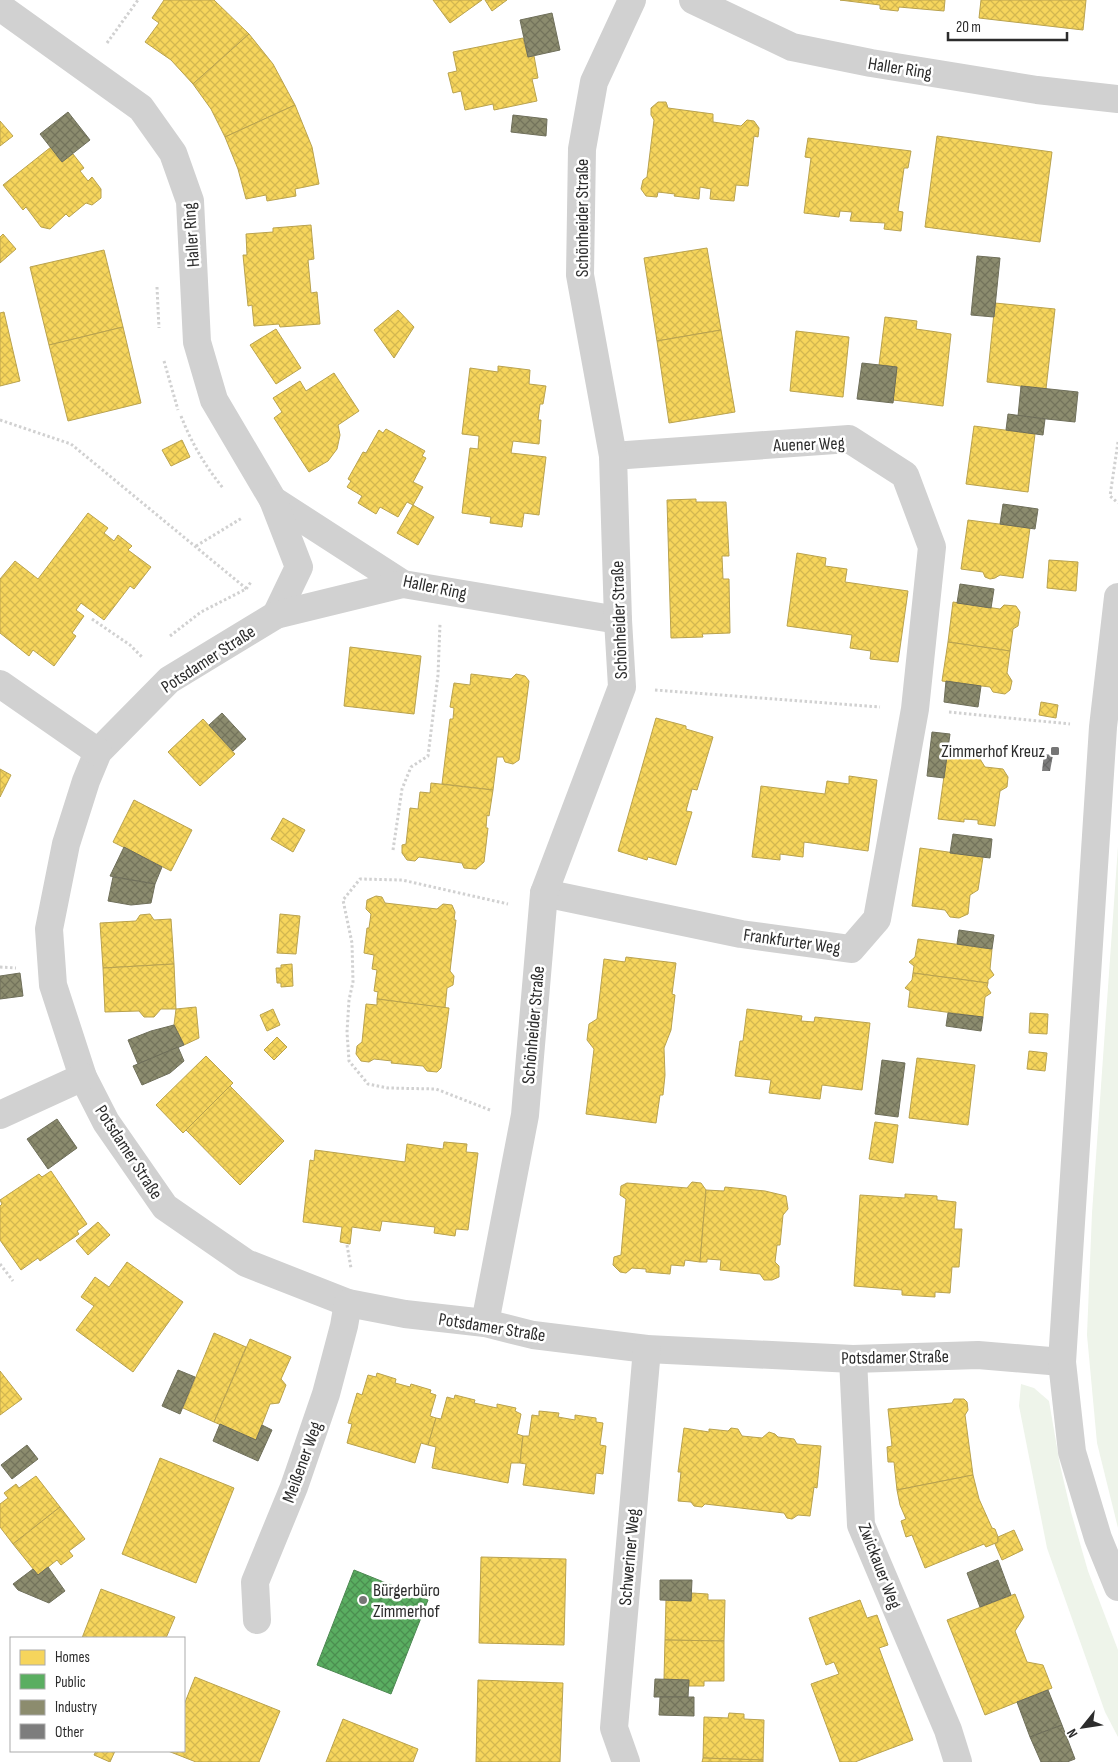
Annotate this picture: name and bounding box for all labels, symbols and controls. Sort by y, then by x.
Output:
scale bar [948,10,1067,42]
text: 20 m [956,18,981,37]
street label: Haller Ring [866,53,933,84]
street label: Schönheider Straße [572,159,593,277]
street label: Haller Ring [179,202,204,268]
street label: Auener Weg [772,433,845,456]
street label: Schönheider Straße [607,560,632,680]
street label: Haller Ring [401,571,469,604]
street label: Potsdamer Straße [157,621,259,698]
place label: Zimmerhof Kreuz [941,741,1046,762]
marker: Zimmerhof Kreuz [1049,745,1061,757]
street label: Frankfurter Weg [742,924,842,959]
street label: Schönheider Straße [518,965,549,1085]
street label: Potsdamer Straße [90,1101,167,1203]
street label: Potsdamer Straße [437,1309,547,1346]
street label: Potsdamer Straße [841,1346,949,1369]
street label: Meißener Weg [278,1419,327,1506]
street label: Schweriner Weg [615,1508,644,1606]
street label: Zwickauer Weg [854,1520,906,1612]
place label: Bürgerbüro Zimmerhof [373,1580,440,1622]
marker: Bürgerbüro Zimmerhof [357,1594,369,1606]
legend [10,1637,185,1752]
text: Homes [55,1648,90,1667]
text: Public [55,1673,86,1692]
text: Industry [55,1698,97,1717]
north arrow [1058,1702,1108,1752]
text: Other [55,1723,84,1742]
text: N [1063,1726,1081,1741]

